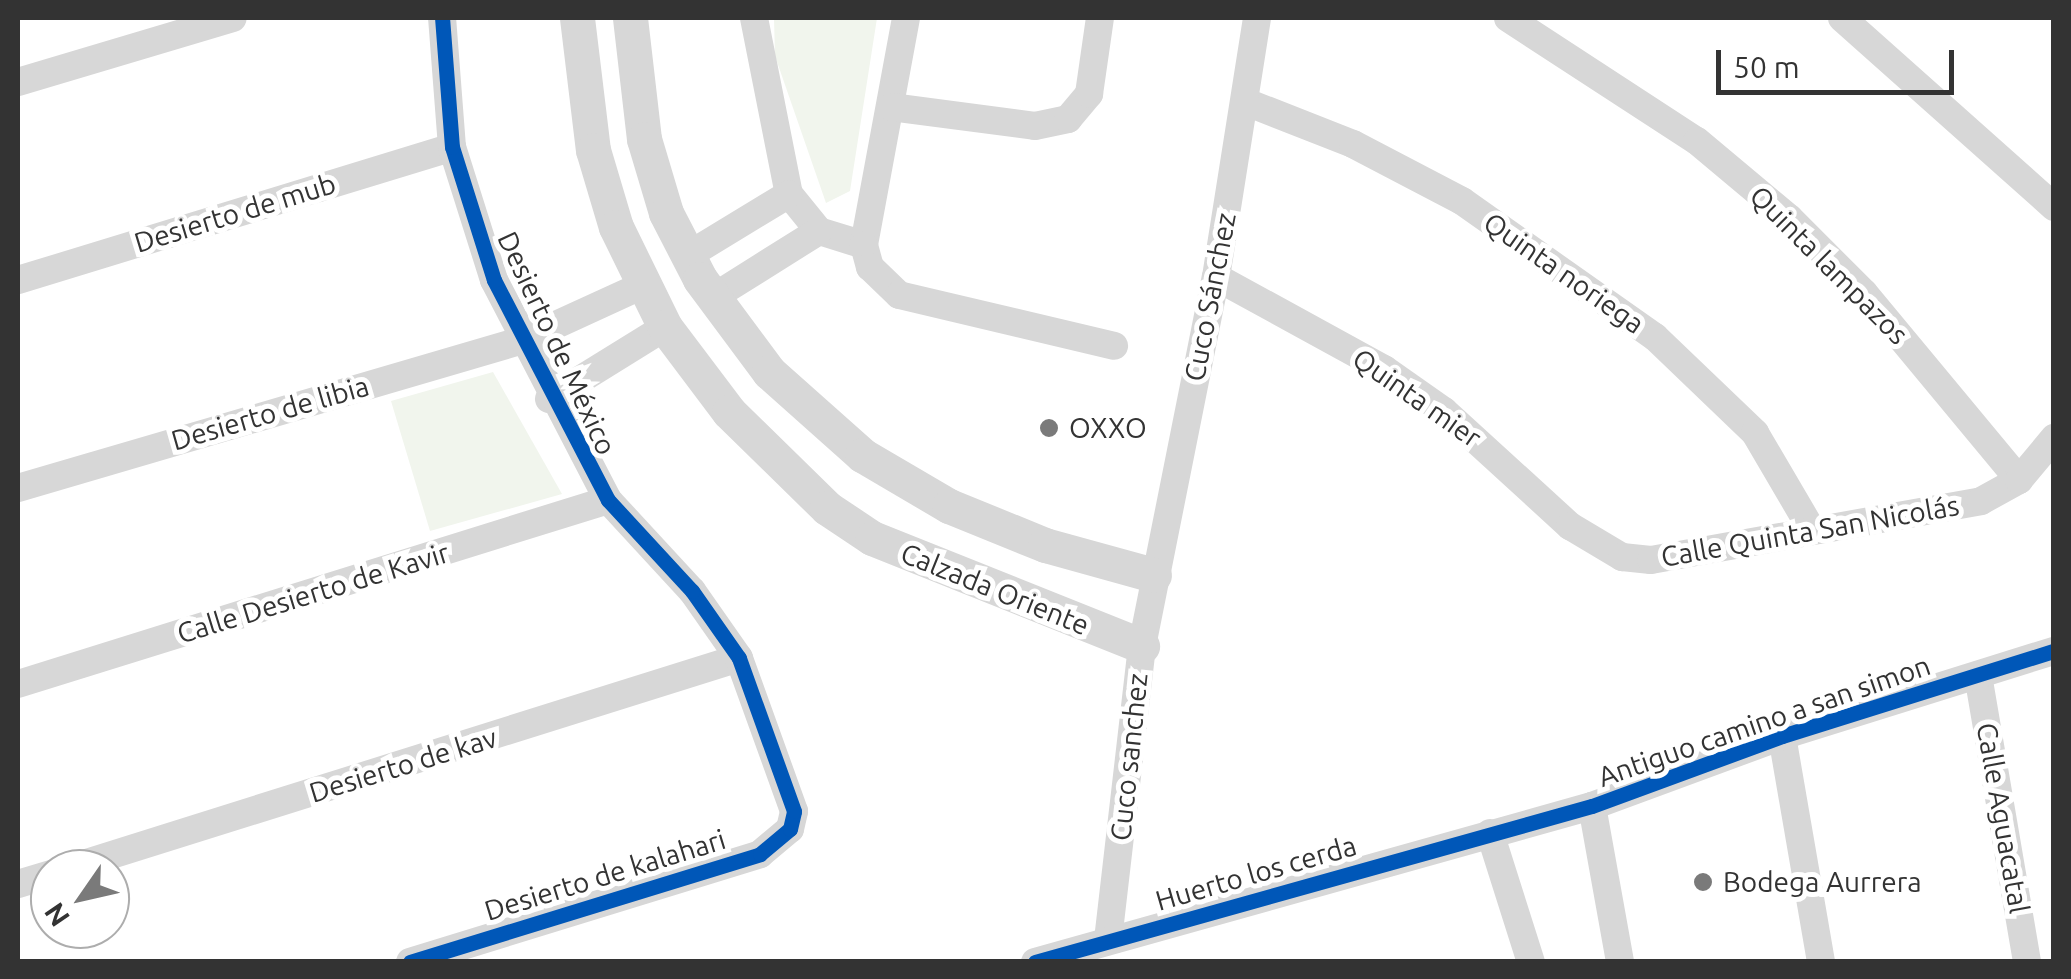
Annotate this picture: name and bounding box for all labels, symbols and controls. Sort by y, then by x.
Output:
scale bar [1721,30,1958,92]
text: 50 m [1733,50,1800,84]
street label: Desierto de mub [130,166,340,260]
street label: Quinta lampazos [1743,179,1915,351]
street label: Quinta noriega [1477,205,1651,341]
street label: Cuco Sánchez [1177,210,1243,384]
street label: Desierto de México [491,226,623,460]
street label: Quinta mier [1346,341,1488,455]
street label: Desierto de libia [167,369,373,457]
place label: OXXO [1069,411,1147,445]
marker: OXXO [1038,417,1060,439]
street label: Calle Quinta San Nicolás [1658,488,1962,574]
street label: Calle Desierto de Kavir [173,536,453,650]
street label: Calzada Oriente [896,536,1094,642]
street label: Antiguo camino a san simon [1593,648,1935,794]
street label: Cuco sanchez [1103,671,1155,843]
street label: Calle Aguacatal [1970,720,2036,916]
street label: Desierto de kav [305,721,501,809]
street label: Desierto de kalahari [480,822,730,928]
street label: Huerto los cerda [1152,828,1360,918]
north arrow [30,849,130,949]
place label: Bodega Aurrera [1723,865,1922,899]
marker: Bodega Aurrera [1692,871,1714,893]
text: N [38,898,75,932]

